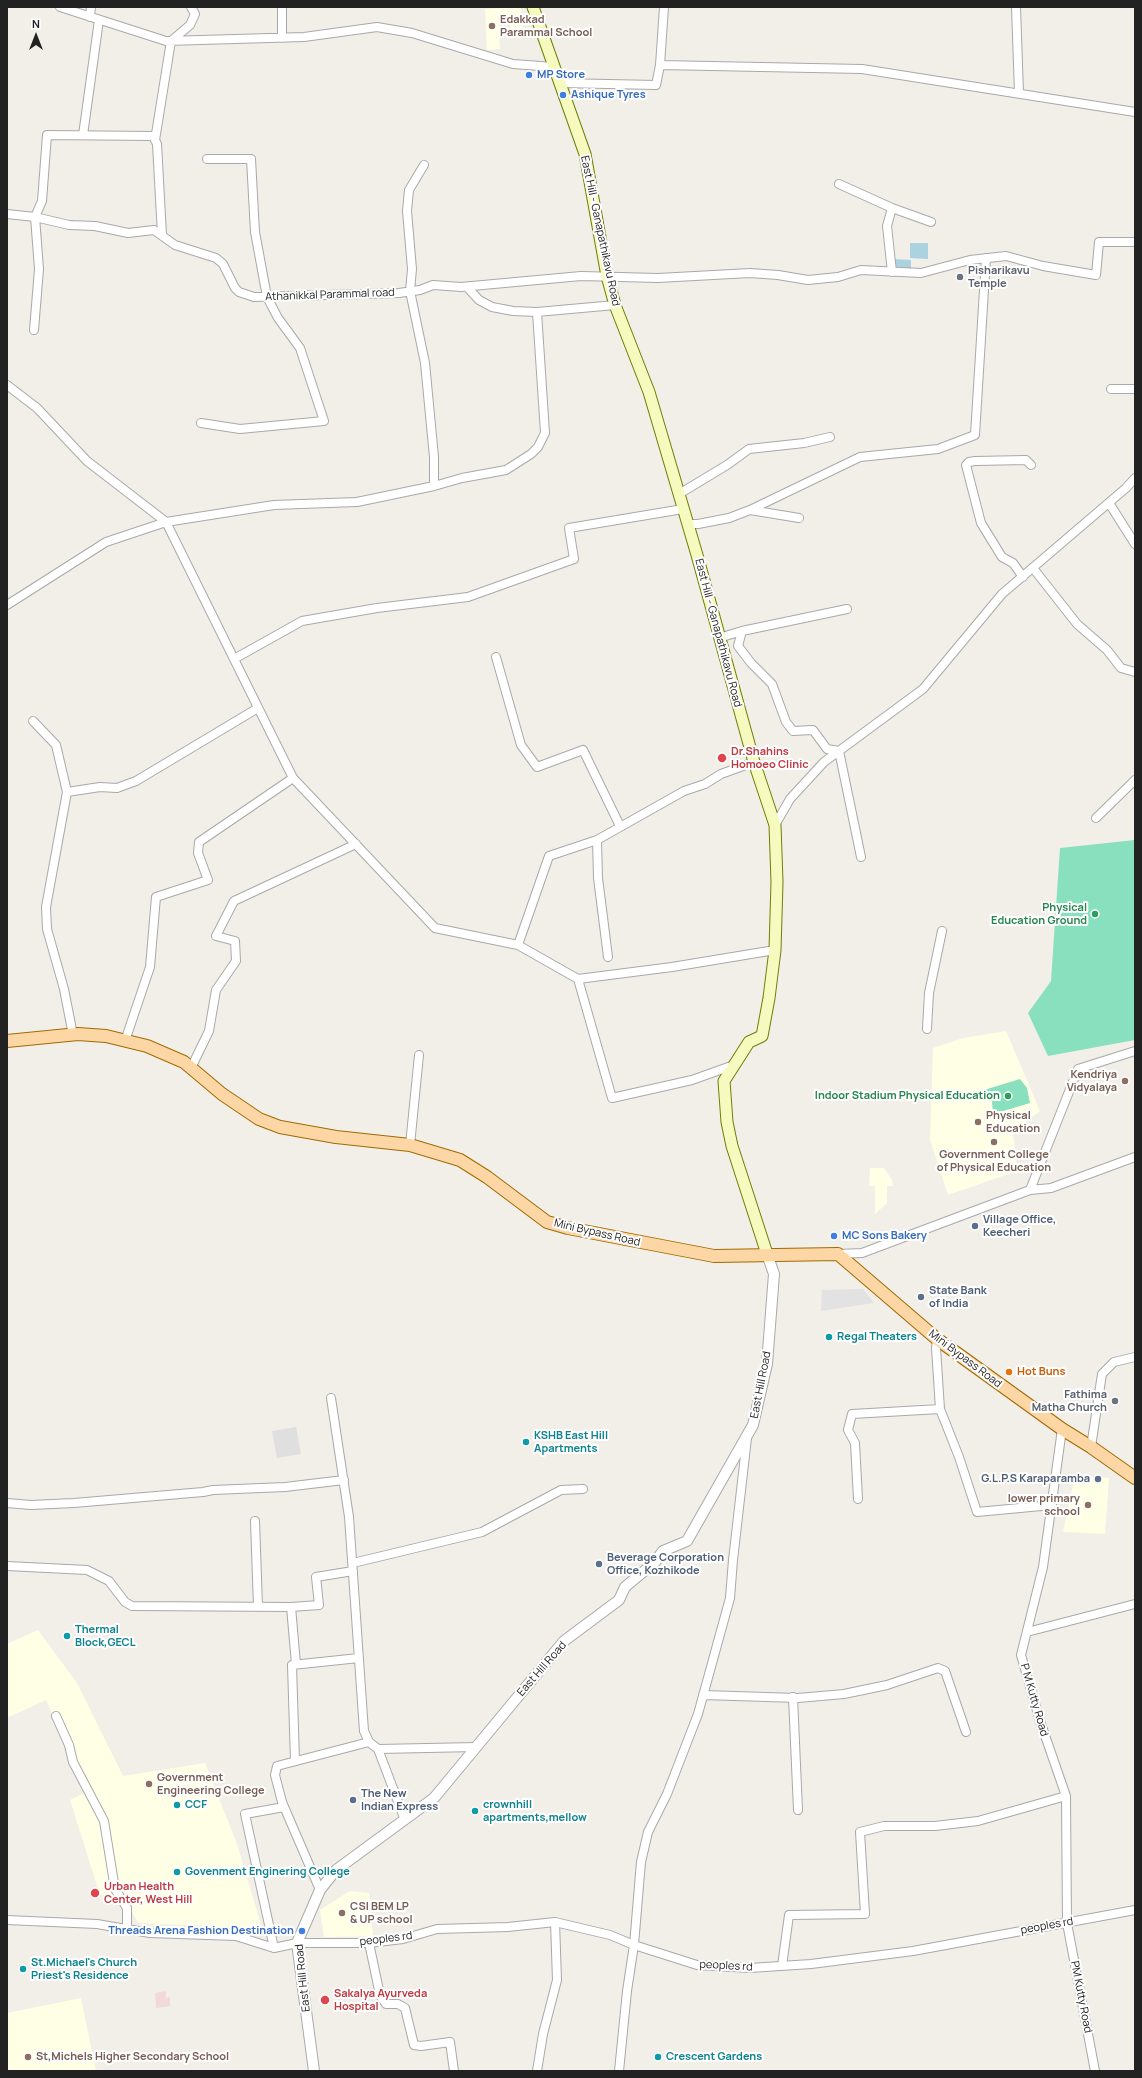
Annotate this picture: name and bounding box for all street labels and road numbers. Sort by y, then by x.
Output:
street label: East Hill - Ganapathikavu Road [578,155,622,307]
street label: Athanikkal Parammal road [265,286,395,304]
street label: East Hill - Ganapathikavu Road [692,557,744,709]
street label: Mini Bypass Road [553,1217,641,1249]
street label: Mini Bypass Road [926,1327,1004,1391]
street label: East Hill Road [748,1350,774,1420]
street label: East Hill Road [515,1639,569,1699]
street label: P M Kutty Road [1017,1662,1051,1738]
street label: peoples rd [1020,1915,1074,1937]
street label: peoples rd [359,1929,413,1949]
street label: East Hill Road [293,1943,313,2013]
street label: peoples rd [699,1958,753,1974]
street label: PM Kutty Road [1068,1960,1094,2034]

